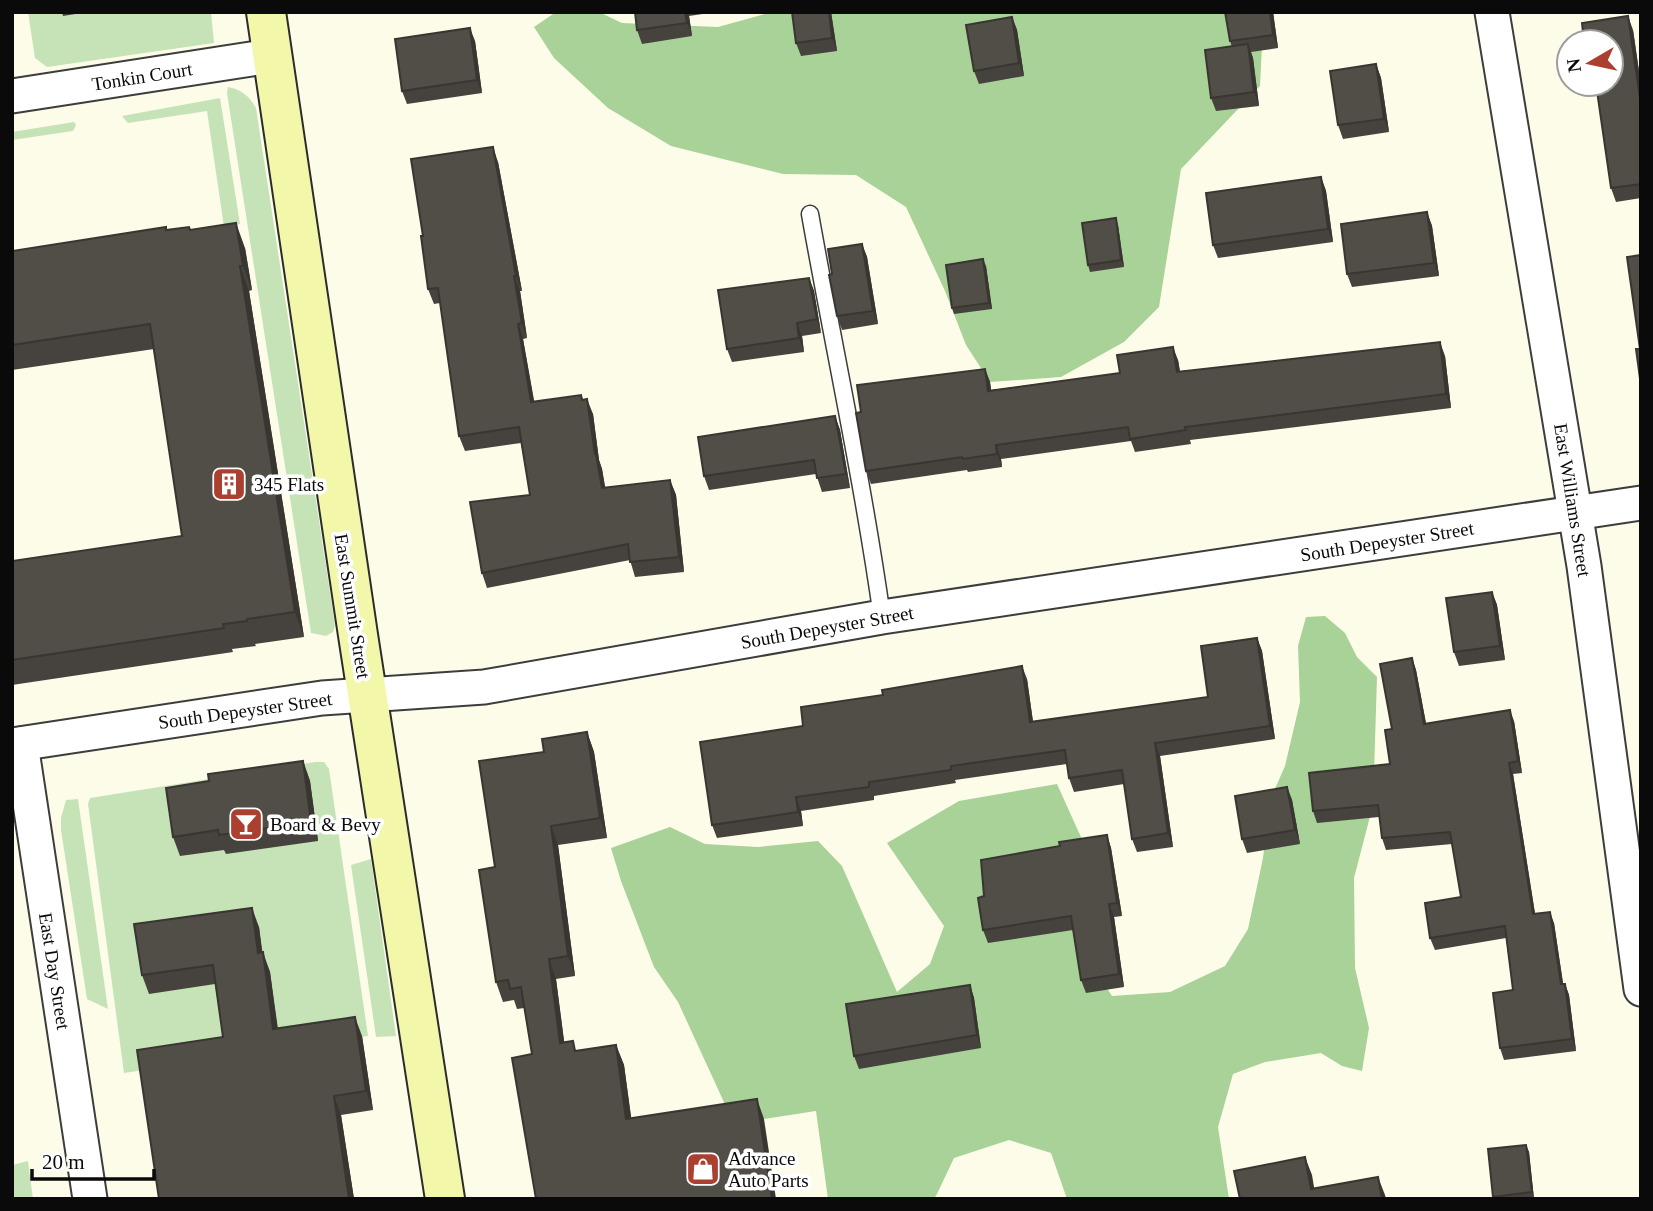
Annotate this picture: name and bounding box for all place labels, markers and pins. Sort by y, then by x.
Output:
building icon: 345 Flats [210,465,248,503]
place label: 345 Flats [254,474,324,495]
bar icon: Board & Bevy [227,805,265,843]
place label: Board & Bevy [270,814,381,835]
place label: Advance Auto Parts [728,1148,809,1191]
shop icon: Advance Auto Parts [684,1150,722,1188]

